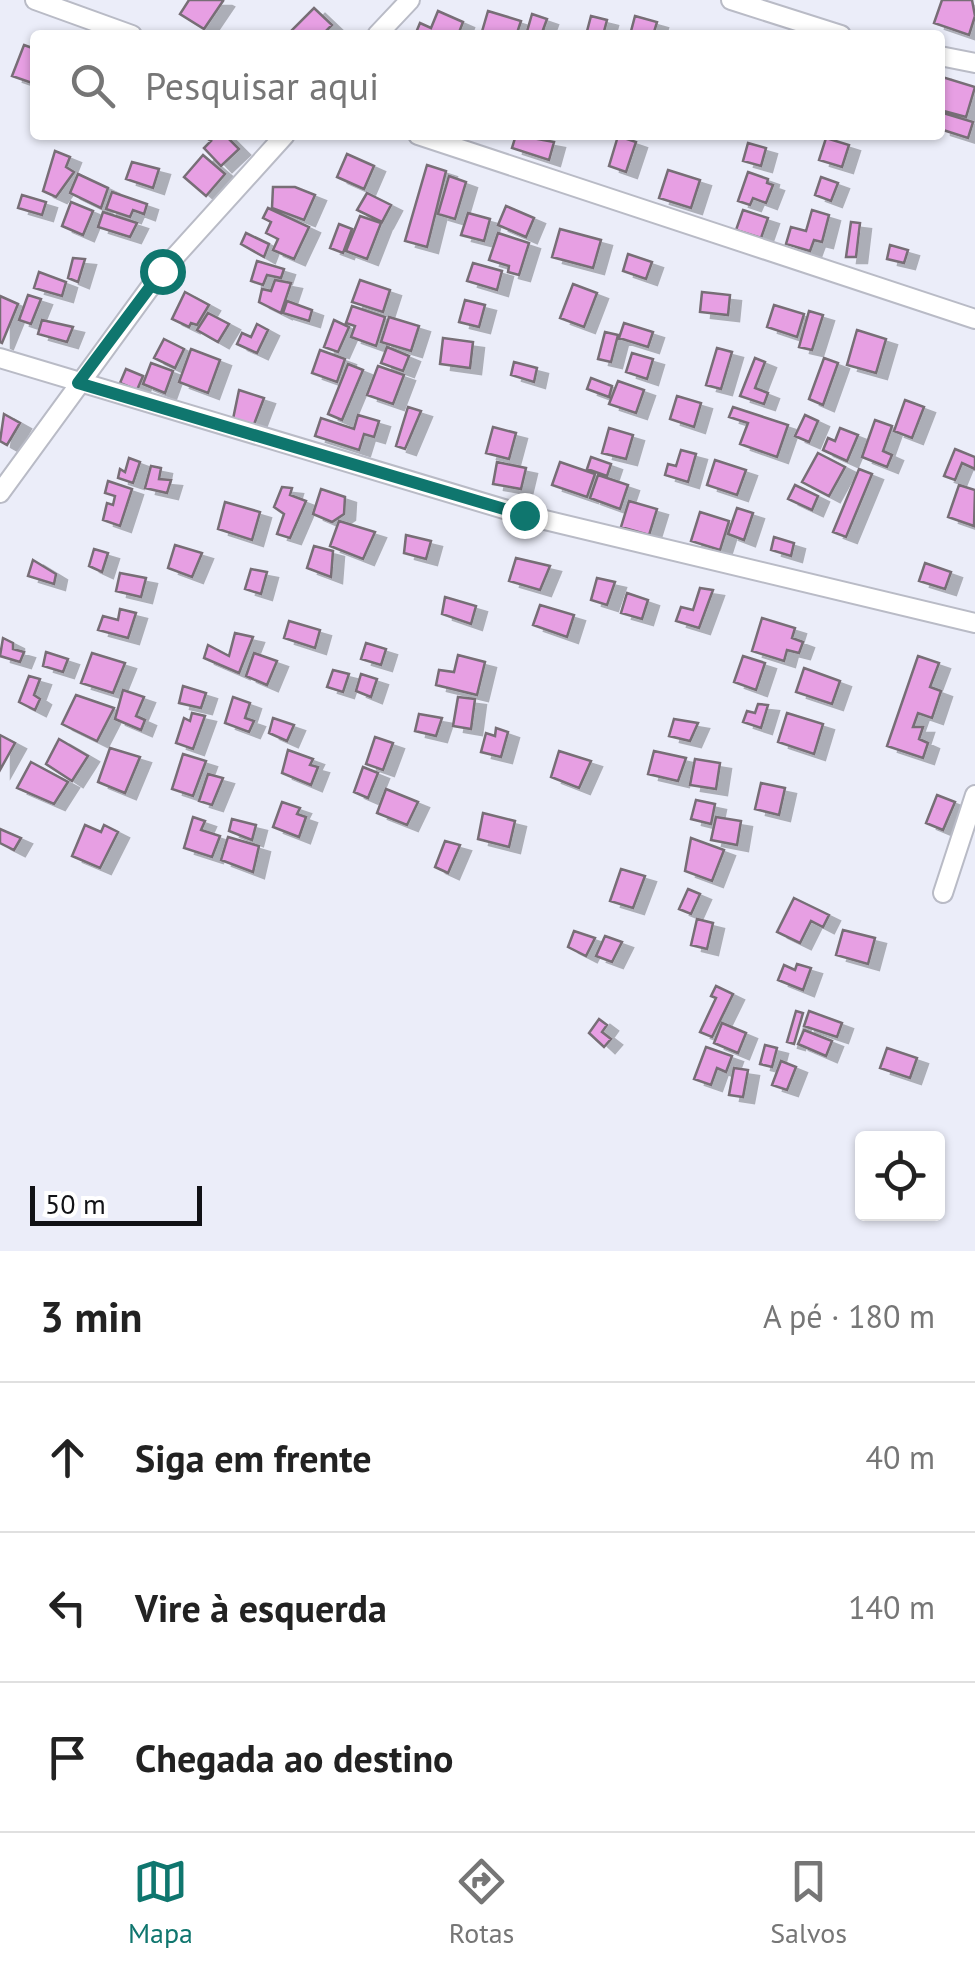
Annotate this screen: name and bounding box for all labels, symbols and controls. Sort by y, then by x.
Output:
search box [30,30,945,140]
icon: search [65,58,120,113]
text: Pesquisar aqui [145,61,379,110]
route start [140,249,186,295]
route end [502,493,548,539]
map controls [855,1131,945,1221]
button: locate [855,1131,945,1221]
scale bar [30,1181,202,1226]
text: 50 m [45,1185,106,1222]
text: 3 min [40,1289,142,1344]
text: A pé · 180 m [763,1295,935,1337]
icon: ahead [40,1430,95,1485]
text: Siga em frente [135,1433,372,1482]
text: 40 m [866,1436,935,1478]
icon: left [40,1580,95,1635]
text: Vire à esquerda [135,1583,387,1632]
text: 140 m [848,1586,935,1628]
icon: arrive [40,1730,95,1785]
text: Chegada ao destino [135,1733,454,1782]
tab: Mapa [128,1854,193,1951]
tab: Rotas [449,1854,514,1951]
tab: Salvos [770,1854,847,1951]

